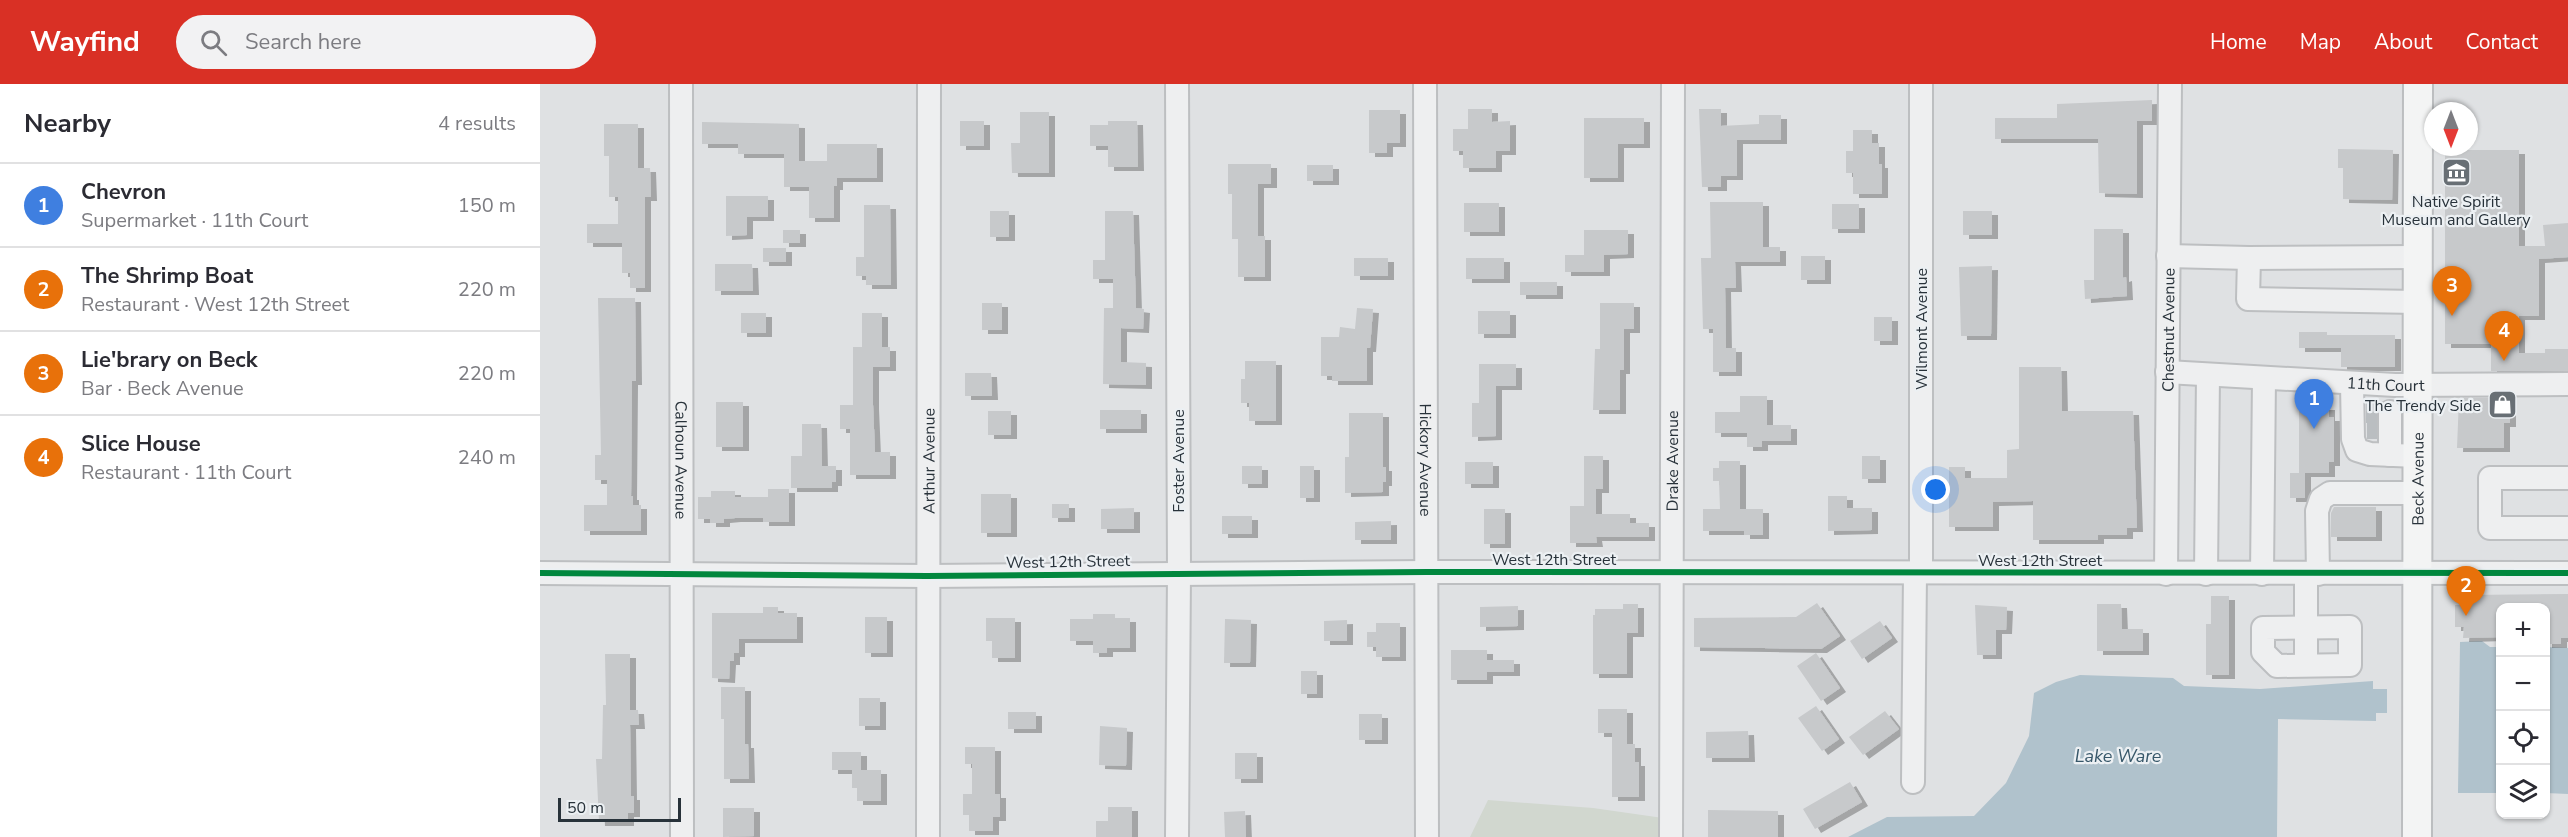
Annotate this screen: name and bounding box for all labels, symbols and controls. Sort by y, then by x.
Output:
search box [176,15,596,69]
text: Wayfind [30,23,140,61]
icon: search [197,26,230,59]
text: Search here [245,27,362,57]
text: Home [2210,28,2267,56]
text: Map [2300,28,2341,56]
text: About [2374,28,2432,56]
text: Contact [2465,28,2538,56]
north arrow [2424,102,2478,156]
text: Nearby [24,106,111,141]
text: 4 results [438,110,516,137]
museum icon: Native Spirit Museum and Gallery [2440,157,2472,189]
text: Chevron [81,177,166,207]
place label: Native Spirit Museum and Gallery [2381,191,2531,231]
text: 1 [38,192,50,219]
text: 150 m [458,192,516,219]
text: Supermarket · 11th Court [81,207,308,234]
text: The Shrimp Boat [81,261,253,291]
pin: 3 [2432,266,2472,316]
street label: Wilmont Avenue [1911,268,1933,390]
street label: Chestnut Avenue [2157,268,2180,392]
text: 2 [38,276,50,303]
text: 220 m [458,276,516,303]
text: Restaurant · West 12th Street [81,291,349,318]
pin: 4 [2484,312,2524,361]
text: Lie'brary on Beck [81,345,258,375]
text: 3 [38,360,50,387]
text: 220 m [458,360,516,387]
street label: 11th Court [2346,372,2425,397]
text: Bar · Beck Avenue [81,375,244,402]
pin: 1 [2294,380,2334,429]
shop icon: The Trendy Side [2486,389,2518,421]
place label: The Trendy Side [2365,395,2481,417]
street label: Calhoun Avenue [669,401,692,519]
street label: Hickory Avenue [1414,403,1436,517]
street label: Arthur Avenue [918,408,941,514]
street label: Foster Avenue [1168,409,1190,513]
street label: Drake Avenue [1662,410,1684,512]
text: Slice House [81,429,201,459]
street label: Beck Avenue [2407,432,2430,526]
text: 4 [38,444,50,471]
text: 240 m [458,444,516,471]
text: Restaurant · 11th Court [81,459,291,486]
your location [1921,475,1950,504]
street label: West 12th Street [1492,549,1616,571]
street label: West 12th Street [1006,550,1131,574]
street label: West 12th Street [1978,550,2102,572]
pin: 2 [2446,566,2486,616]
map controls [2496,603,2550,819]
button: + [2496,603,2550,657]
button: − [2496,657,2550,711]
button: locate [2496,711,2550,765]
water label: Lake Ware [2075,744,2162,768]
button: layers [2496,765,2550,819]
scale bar [558,795,681,822]
text: 50 m [567,797,604,819]

